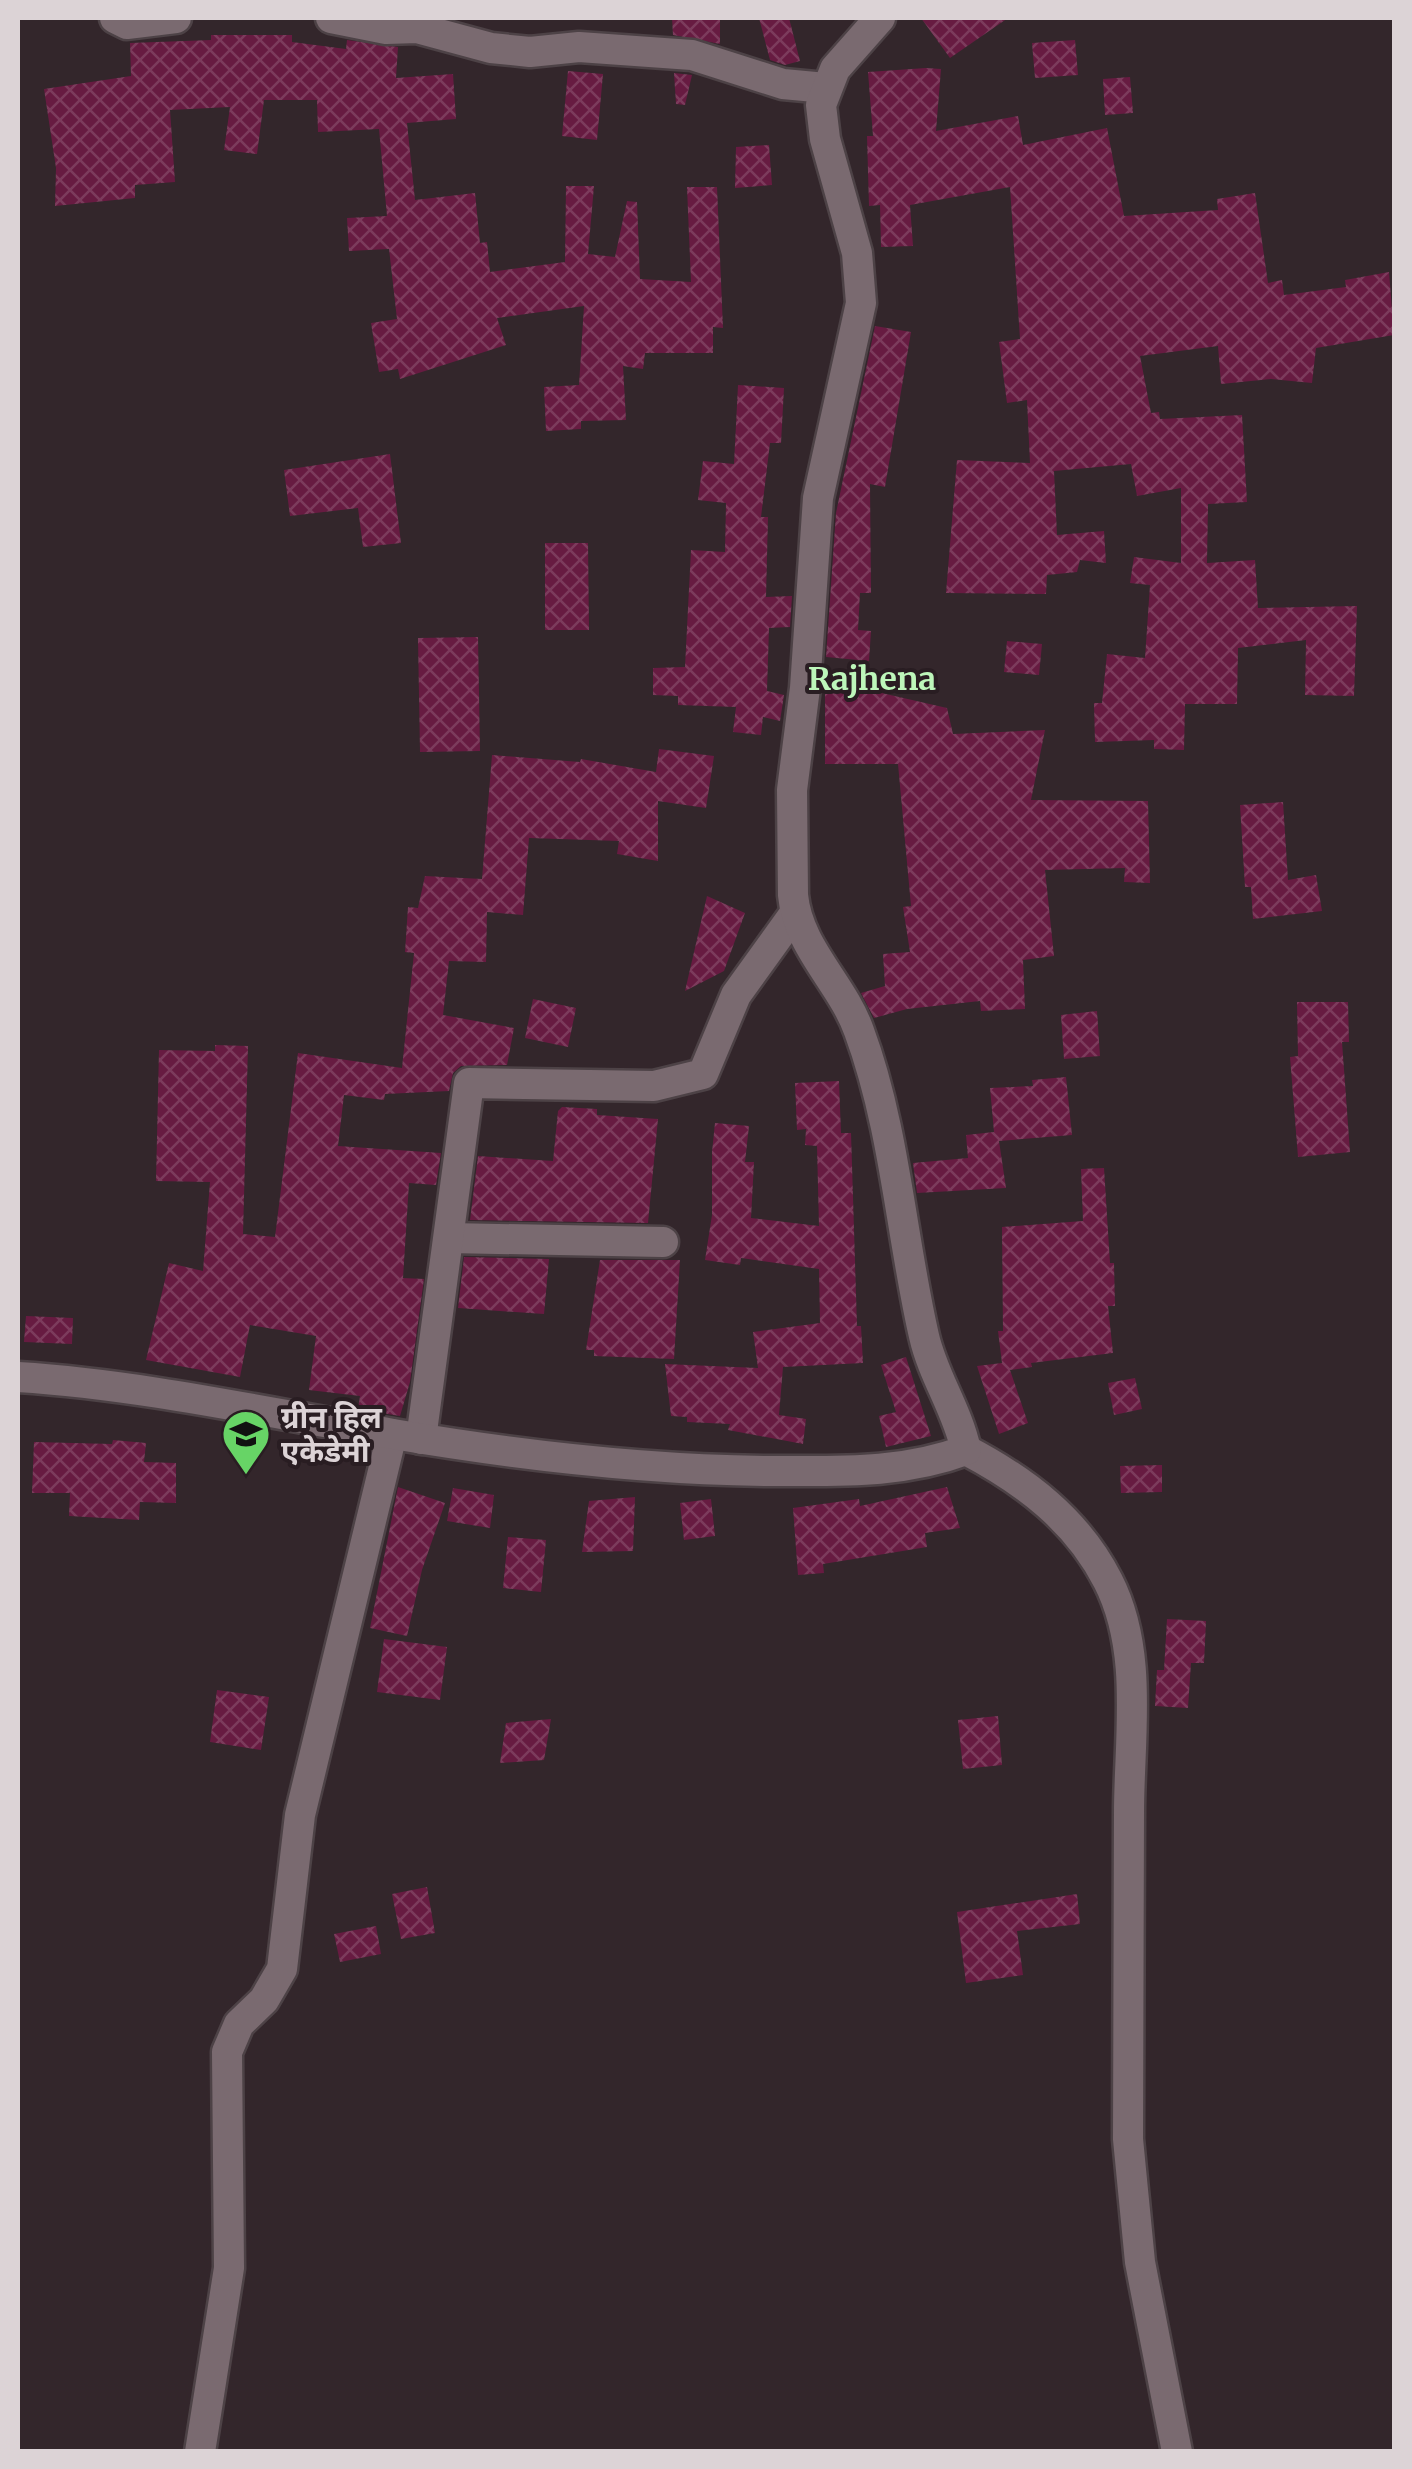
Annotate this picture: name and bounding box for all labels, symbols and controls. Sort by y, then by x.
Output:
district label: Rajhena [808,659,936,699]
place label: ग्रीन हिल एकेडेमी [281,1398,383,1470]
school or university icon: ग्रीन हिल एकेडेमी [220,1408,272,1476]

